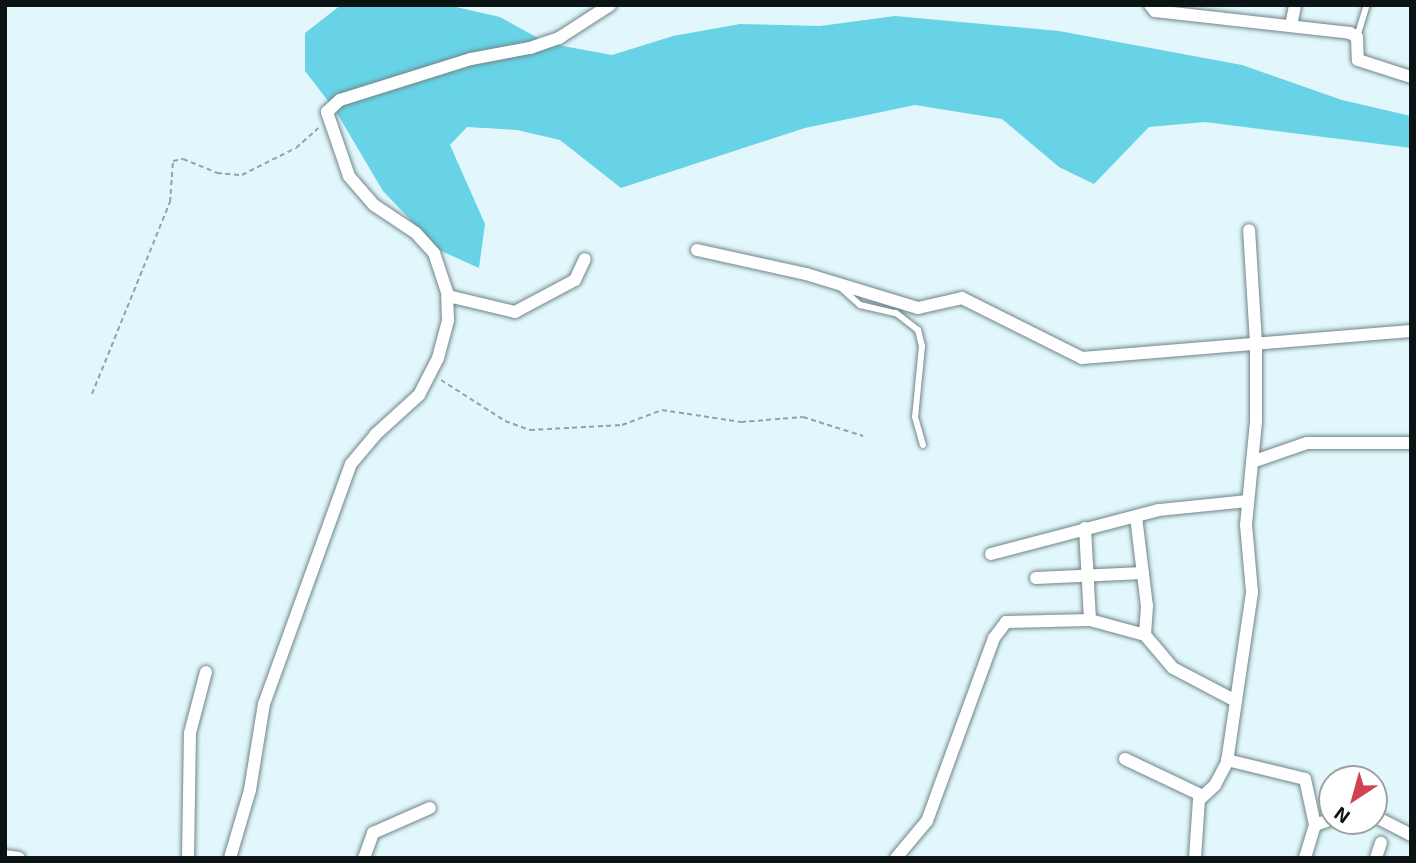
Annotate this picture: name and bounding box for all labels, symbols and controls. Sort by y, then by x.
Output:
north arrow [1318,765,1388,835]
text: N [1329,802,1354,829]

